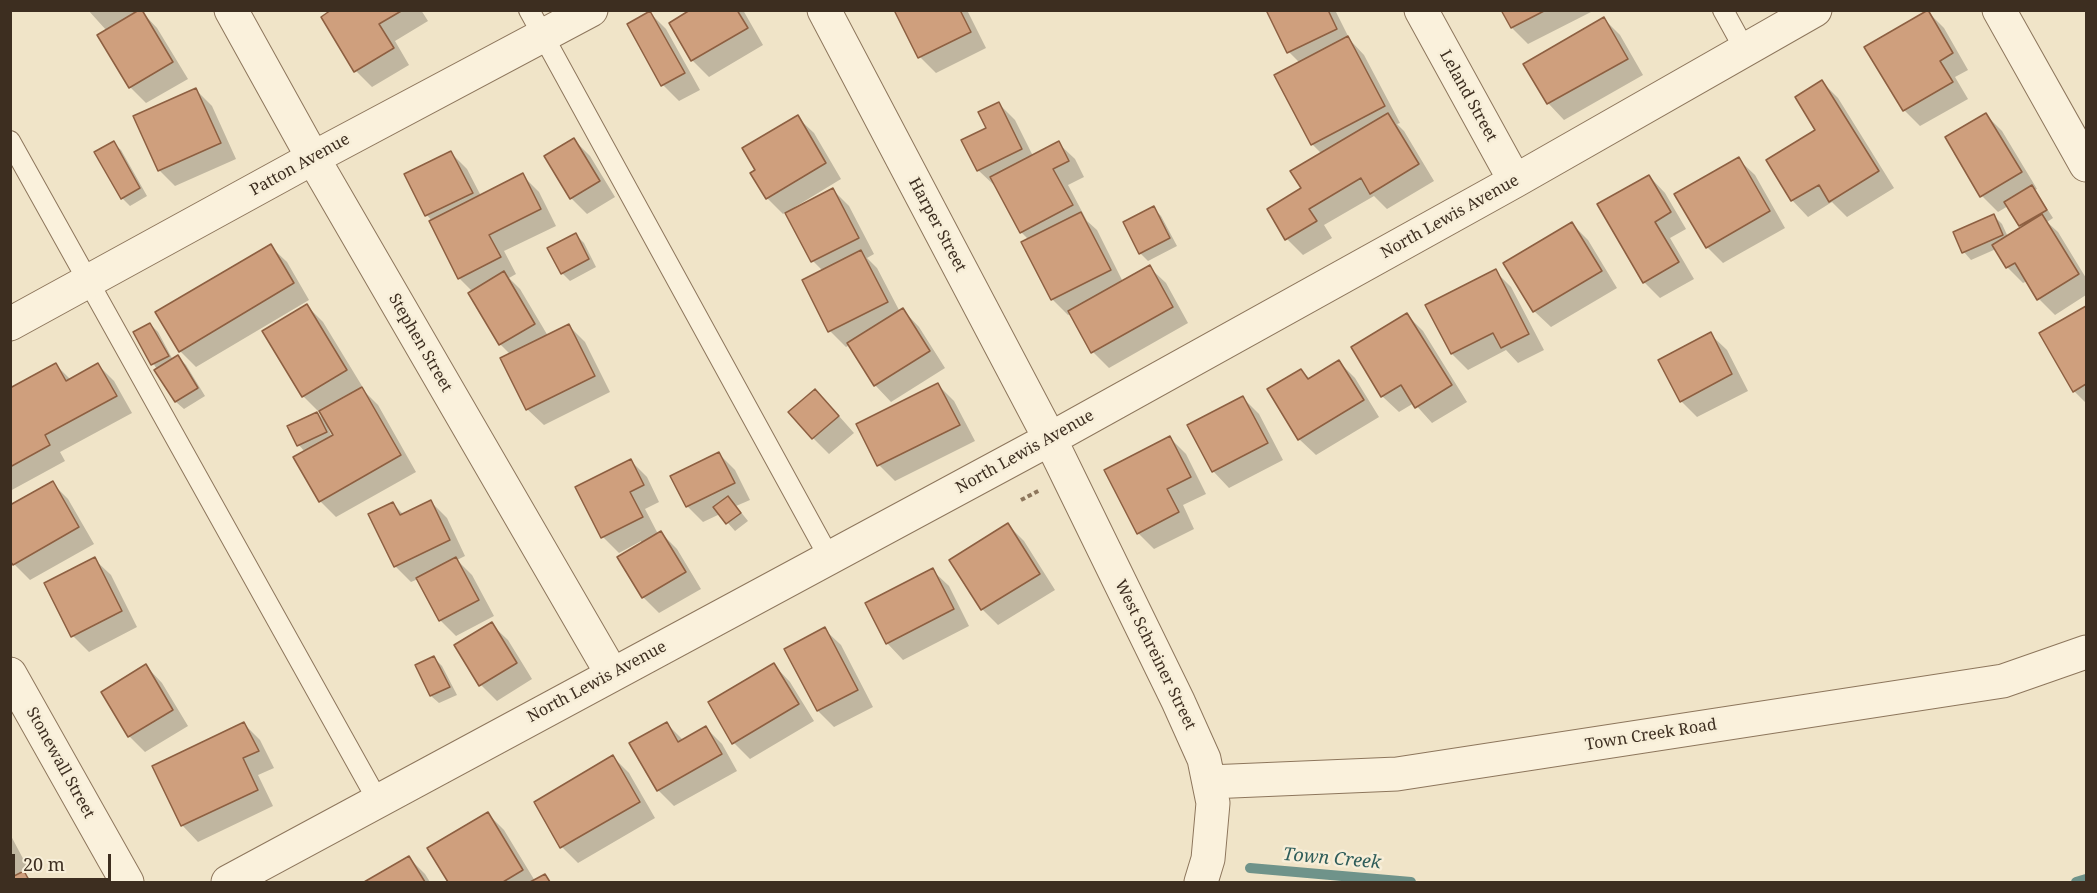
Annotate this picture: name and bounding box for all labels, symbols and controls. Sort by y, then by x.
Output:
street label: Leland Street [1435,47,1501,145]
street label: Patton Avenue [247,130,353,200]
street label: North Lewis Avenue [1378,171,1522,263]
street label: Harper Street [904,175,970,275]
street label: Stephen Street [384,290,456,396]
street label: North Lewis Avenue [953,406,1097,498]
street label: West Schreiner Street [1110,577,1200,733]
street label: North Lewis Avenue [524,637,670,727]
street label: Stonewall Street [22,704,98,822]
street label: Town Creek Road [1584,715,1718,755]
scale bar [15,842,114,880]
water label: Town Creek [1282,844,1382,874]
text: 20 m [23,852,65,876]

